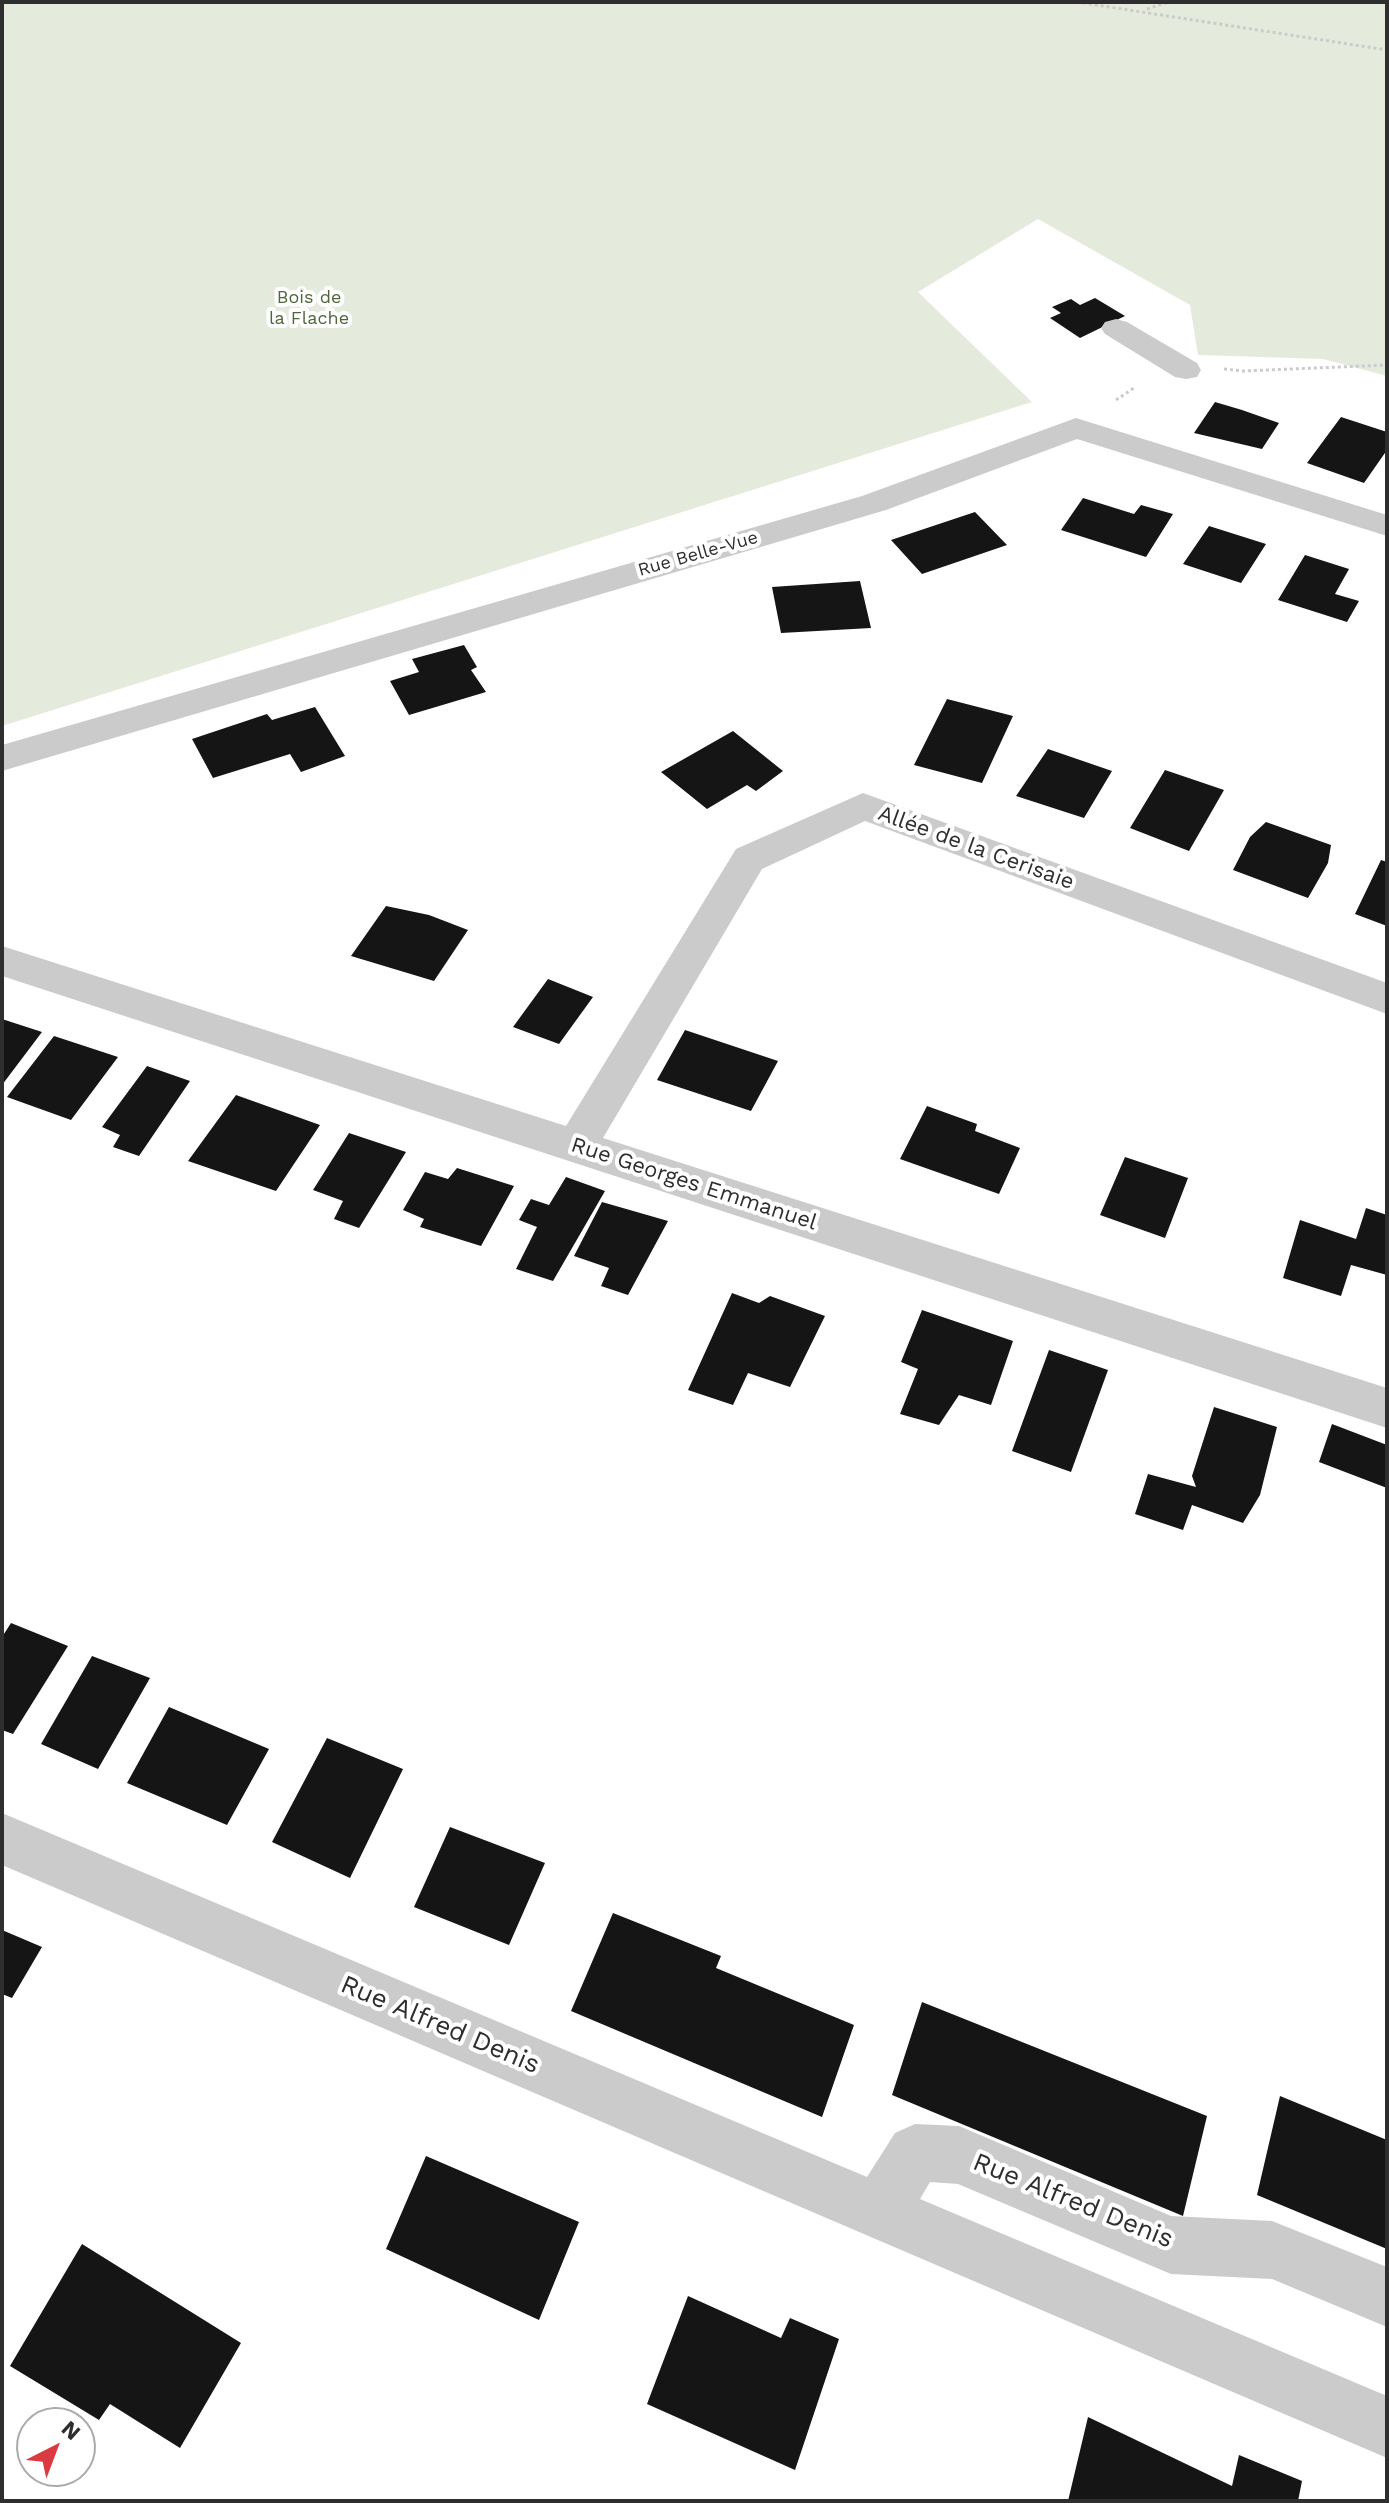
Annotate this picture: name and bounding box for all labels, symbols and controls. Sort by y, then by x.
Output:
park label: Bois de la Flache [269,287,349,330]
street label: Rue Belle-Vue [636,527,760,581]
street label: Allée de la Cerisaie [874,800,1078,896]
street label: Rue Georges Emmanuel [568,1132,820,1236]
street label: Rue Alfred Denis [336,1969,544,2081]
street label: Rue Alfred Denis [968,2147,1178,2255]
north arrow [16,2407,96,2487]
text: N [57,2416,85,2445]

